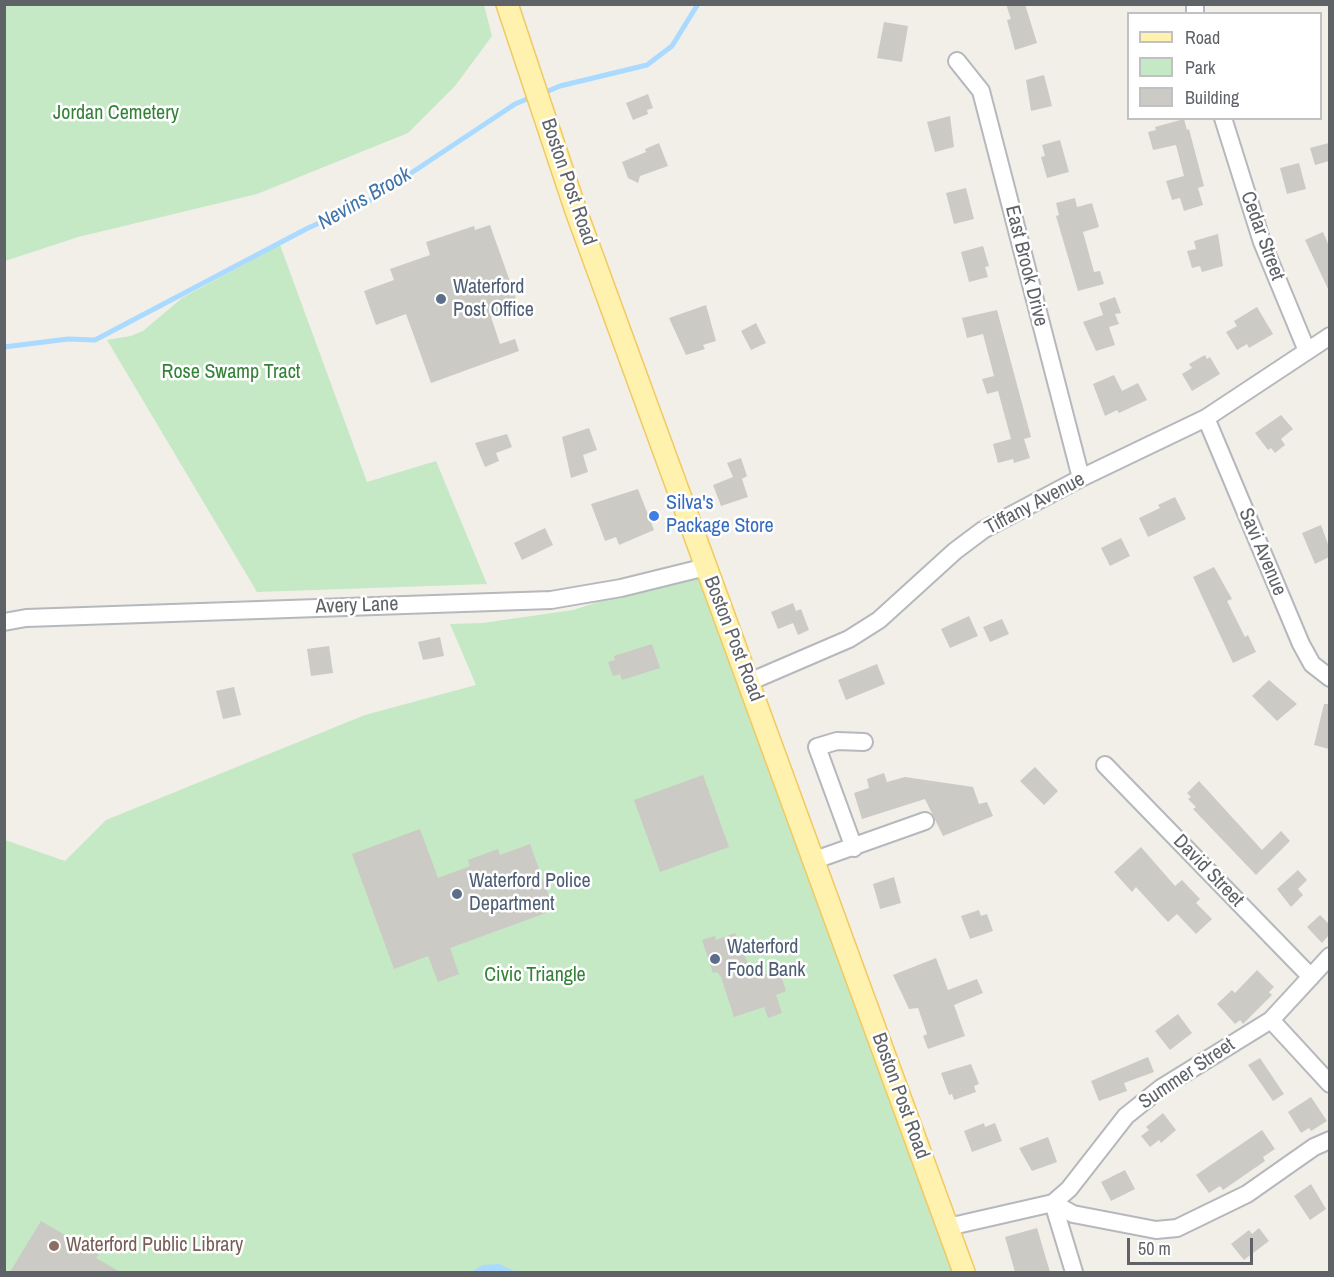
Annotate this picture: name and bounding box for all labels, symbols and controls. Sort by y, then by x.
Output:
legend [1127,12,1322,120]
text: Road [1185,25,1220,50]
text: Park [1185,55,1215,80]
text: Building [1185,85,1239,110]
park label: Jordan Cemetery [53,102,179,126]
street label: Boston Post Road [535,116,601,248]
water label: Nevins Brook [314,162,416,236]
street label: Cedar Street [1235,188,1289,284]
street label: East Brook Drive [999,203,1053,329]
place label: Waterford Post Office [453,276,534,323]
marker: Waterford Post Office [434,292,448,306]
park label: Rose Swamp Tract [162,361,300,385]
street label: Tiffany Avenue [981,468,1089,540]
place label: Silva's Package Store [666,492,774,539]
street label: Savi Avenue [1233,505,1291,599]
marker: Silva's Package Store [647,509,661,523]
street label: Boston Post Road [698,573,768,705]
street label: Avery Lane [315,593,399,619]
street label: David Street [1168,830,1248,912]
place label: Waterford Police Department [469,870,591,917]
marker: Waterford Police Department [450,887,464,901]
place label: Waterford Food Bank [727,936,806,983]
marker: Waterford Food Bank [708,952,722,966]
park label: Civic Triangle [484,964,586,988]
street label: Boston Post Road [866,1030,934,1162]
street label: Summer Street [1135,1033,1239,1115]
scale bar [1130,1226,1256,1264]
place label: Waterford Public Library [66,1234,243,1258]
text: 50 m [1138,1236,1171,1261]
marker: Waterford Public Library [47,1239,61,1253]

